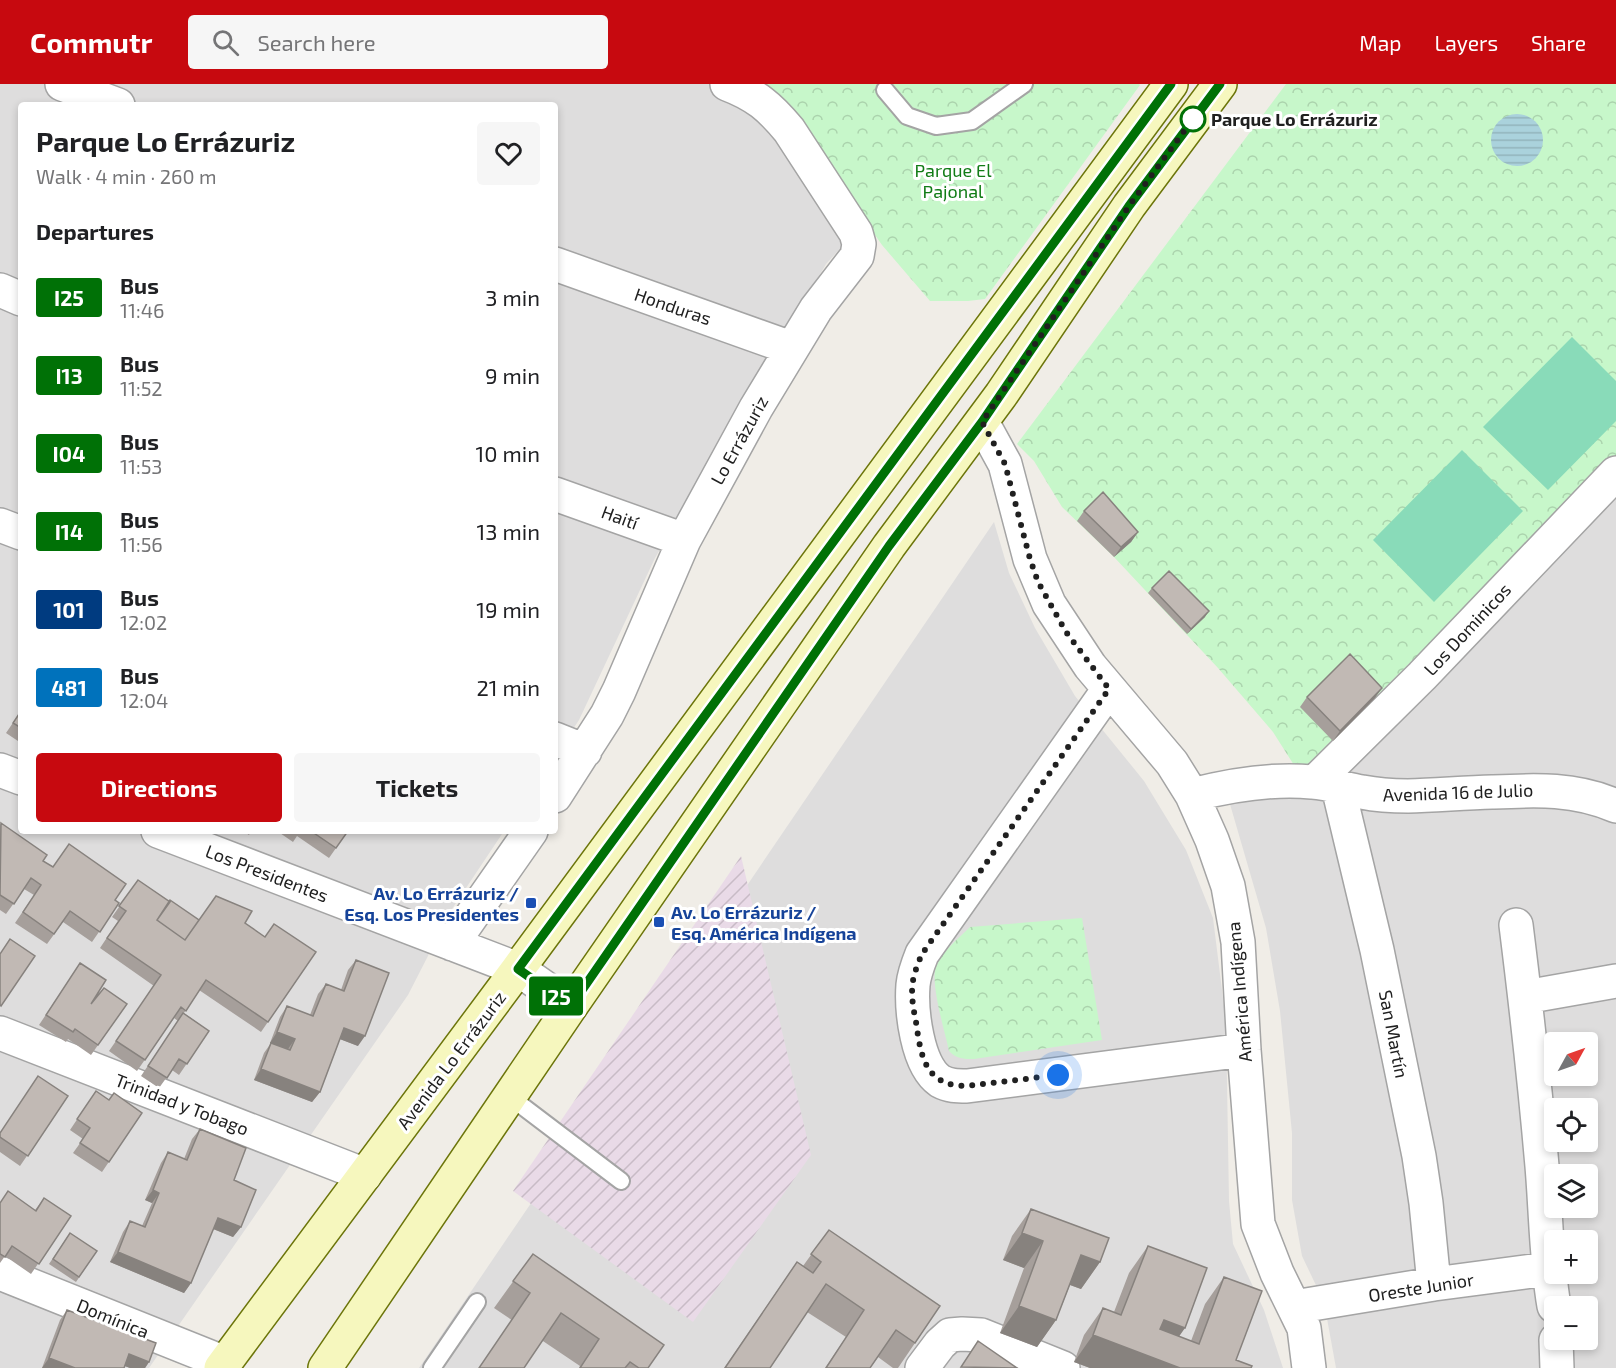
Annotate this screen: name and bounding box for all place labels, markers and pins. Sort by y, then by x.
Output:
marker: Parque Lo Errázuriz [1180,106,1206,132]
place label: Parque Lo Errázuriz [1211,108,1378,130]
place label: Av. Lo Errázuriz / Esq. Los Presidentes [344,882,519,925]
marker: Av. Lo Errázuriz / Esq. Los Presidentes [524,896,538,910]
place label: Av. Lo Errázuriz / Esq. América Indígena [671,901,857,944]
marker: Av. Lo Errázuriz / Esq. América Indígena [652,915,666,929]

